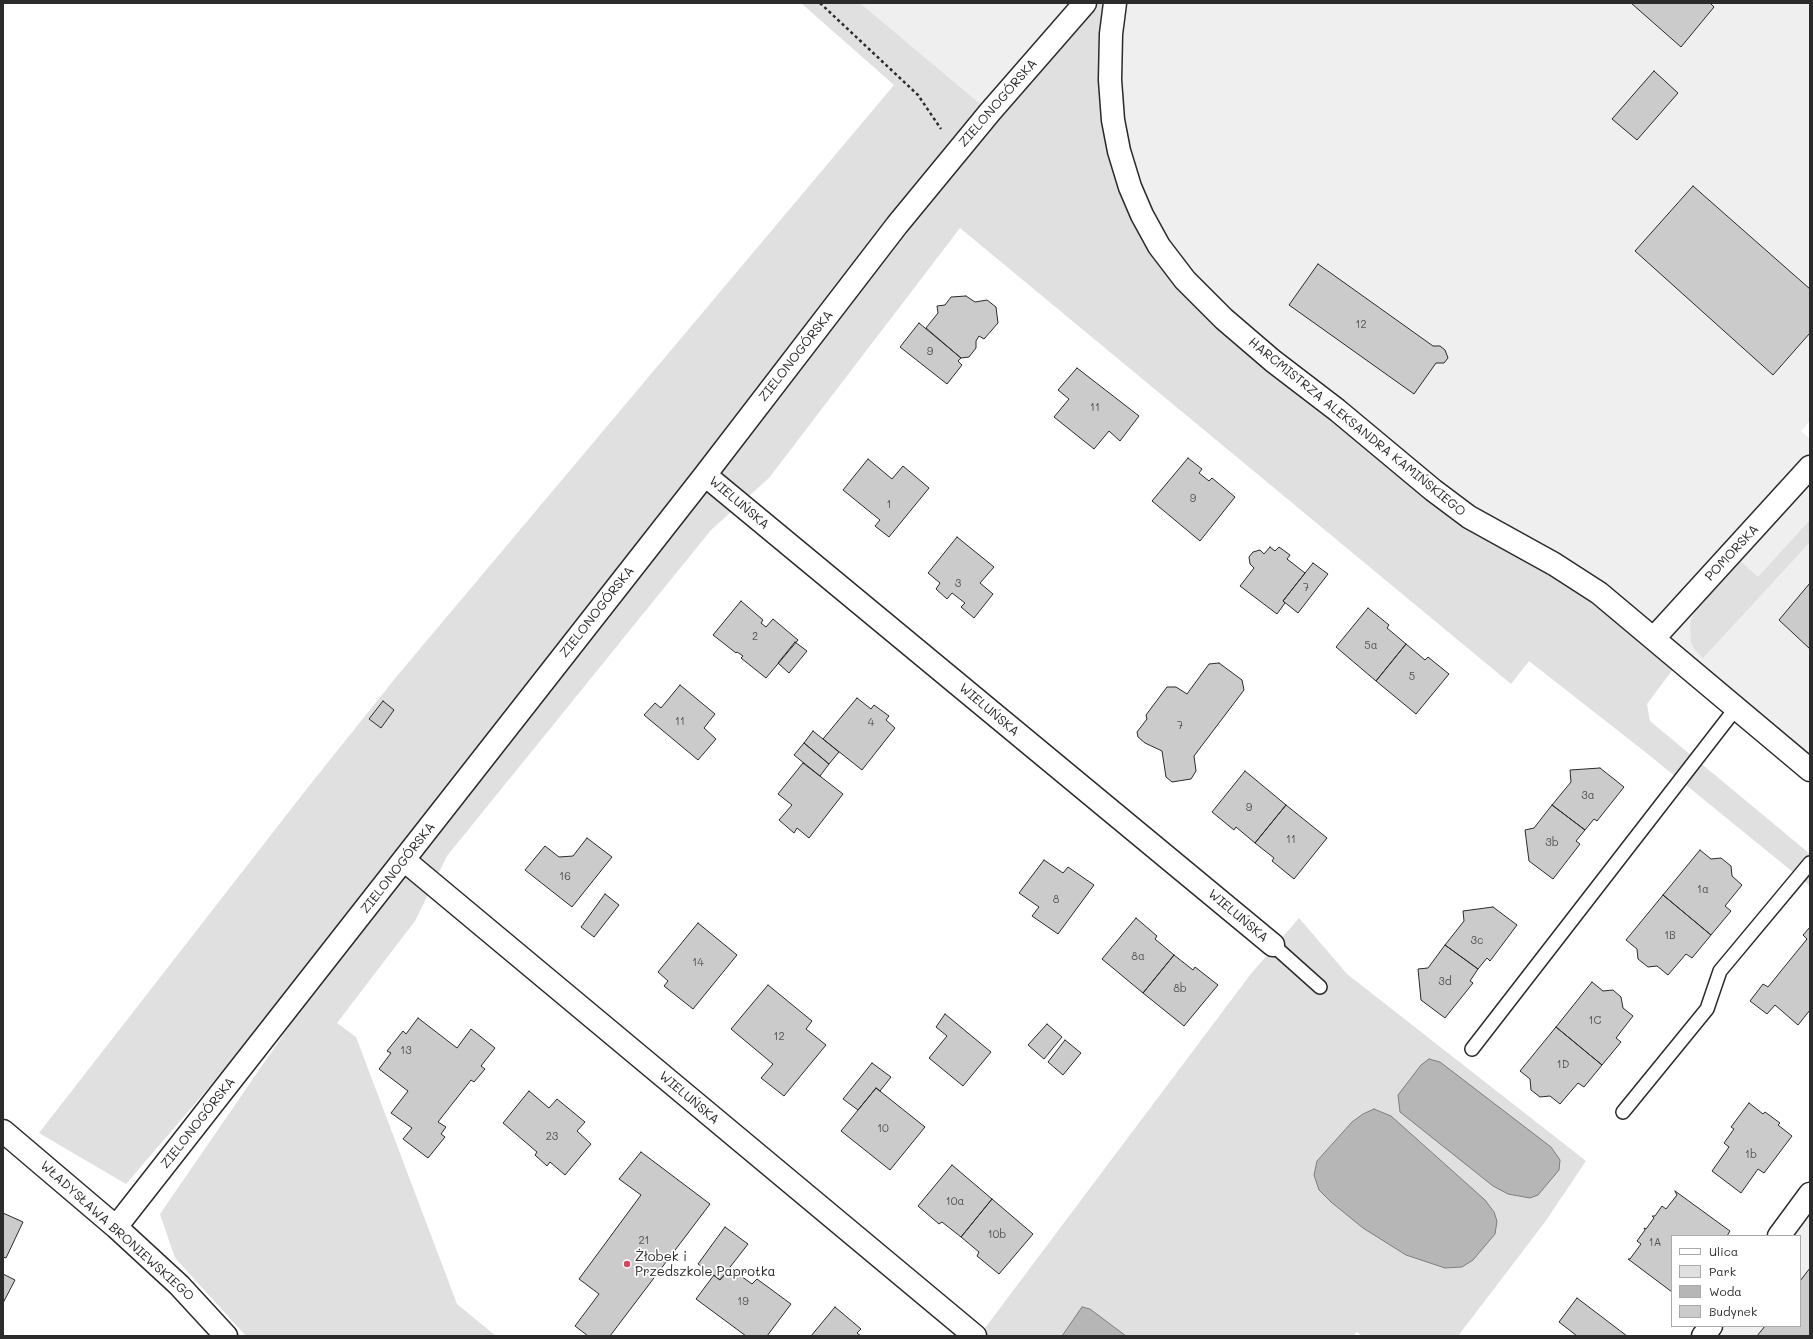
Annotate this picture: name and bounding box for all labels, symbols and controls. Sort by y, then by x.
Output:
street label: ZIELONOGÓRSKA [956,56,1040,150]
street label: ZIELONOGÓRSKA [756,307,836,405]
house number: 12 [1355,318,1367,332]
street label: HARCMISTRZA ALEKSANDRA KAMIŃSKIEGO [1245,334,1469,520]
house number: 9 [927,345,933,359]
house number: 11 [1090,401,1100,415]
street label: WIELUŃSKA [706,473,772,533]
house number: 9 [1190,492,1196,506]
house number: 1 [887,498,891,512]
street label: POMORSKA [1702,522,1762,584]
street label: ZIELONOGÓRSKA [557,563,637,661]
house number: 3 [955,577,961,591]
house number: 7 [1303,581,1309,595]
house number: 2 [752,630,758,644]
house number: 5a [1364,639,1378,653]
house number: 5 [1409,670,1415,684]
street label: WIELUŃSKA [956,680,1022,740]
house number: 11 [675,715,685,729]
house number: 4 [868,716,874,730]
house number: 7 [1177,719,1183,733]
house number: 3a [1581,789,1595,803]
house number: 9 [1246,801,1252,815]
street label: ZIELONOGÓRSKA [358,819,438,917]
house number: 11 [1286,833,1296,847]
house number: 3b [1545,836,1559,850]
house number: 16 [559,870,571,884]
house number: 1a [1697,883,1709,897]
street label: WIELUŃSKA [1205,886,1271,946]
house number: 8 [1053,893,1059,907]
house number: 1B [1664,929,1676,943]
house number: 3c [1471,934,1483,948]
house number: 8a [1131,950,1145,964]
house number: 14 [692,956,704,970]
house number: 3d [1438,975,1452,989]
house number: 8b [1173,982,1187,996]
house number: 1C [1589,1014,1601,1028]
house number: 12 [773,1030,785,1044]
house number: 13 [400,1044,412,1058]
house number: 1D [1557,1058,1569,1072]
street label: WIELUŃSKA [656,1068,722,1128]
street label: ZIELONOGÓRSKA [158,1074,238,1172]
house number: 10 [877,1122,889,1136]
house number: 23 [546,1130,558,1144]
house number: 1b [1745,1148,1757,1162]
street label: WŁADYSŁAWA BRONIEWSKIEGO [37,1158,197,1304]
house number: 10a [946,1195,964,1209]
house number: 10b [988,1228,1006,1242]
house number: 21 [638,1234,650,1248]
legend [1671,1235,1801,1327]
house number: 1A [1649,1236,1661,1250]
text: Ulica [1709,1243,1738,1259]
place label: Żłobek i Przedszkole Paprotka [635,1249,776,1280]
marker: Żłobek i Przedszkole Paprotka [622,1259,632,1269]
text: Park [1709,1263,1736,1279]
text: Woda [1709,1283,1742,1299]
house number: 19 [737,1295,749,1309]
text: Budynek [1709,1303,1757,1319]

